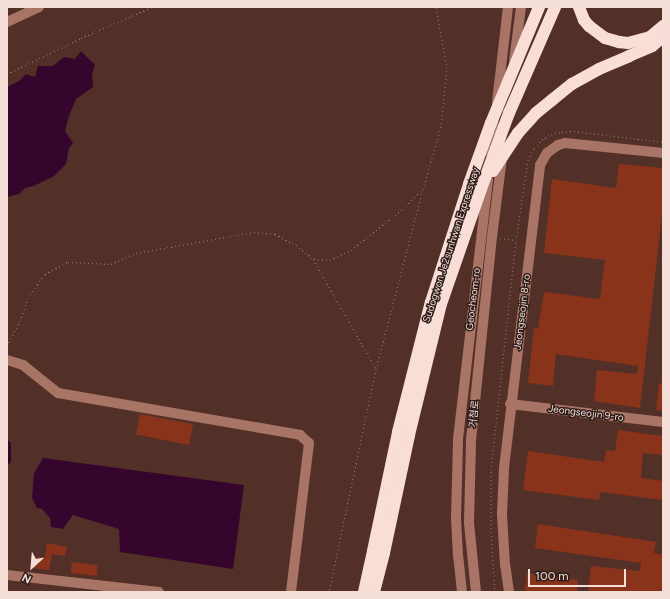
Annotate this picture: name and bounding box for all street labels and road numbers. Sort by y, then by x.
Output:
street label: Sudogwon Je2sunhwan Expressway [420,166,482,324]
street label: Geocheom-ro [463,267,483,331]
street label: Jeongseojin 8-ro [511,273,533,351]
street label: 거첨로 [467,400,481,428]
street label: Jeongseojin 9-ro [548,402,624,424]

